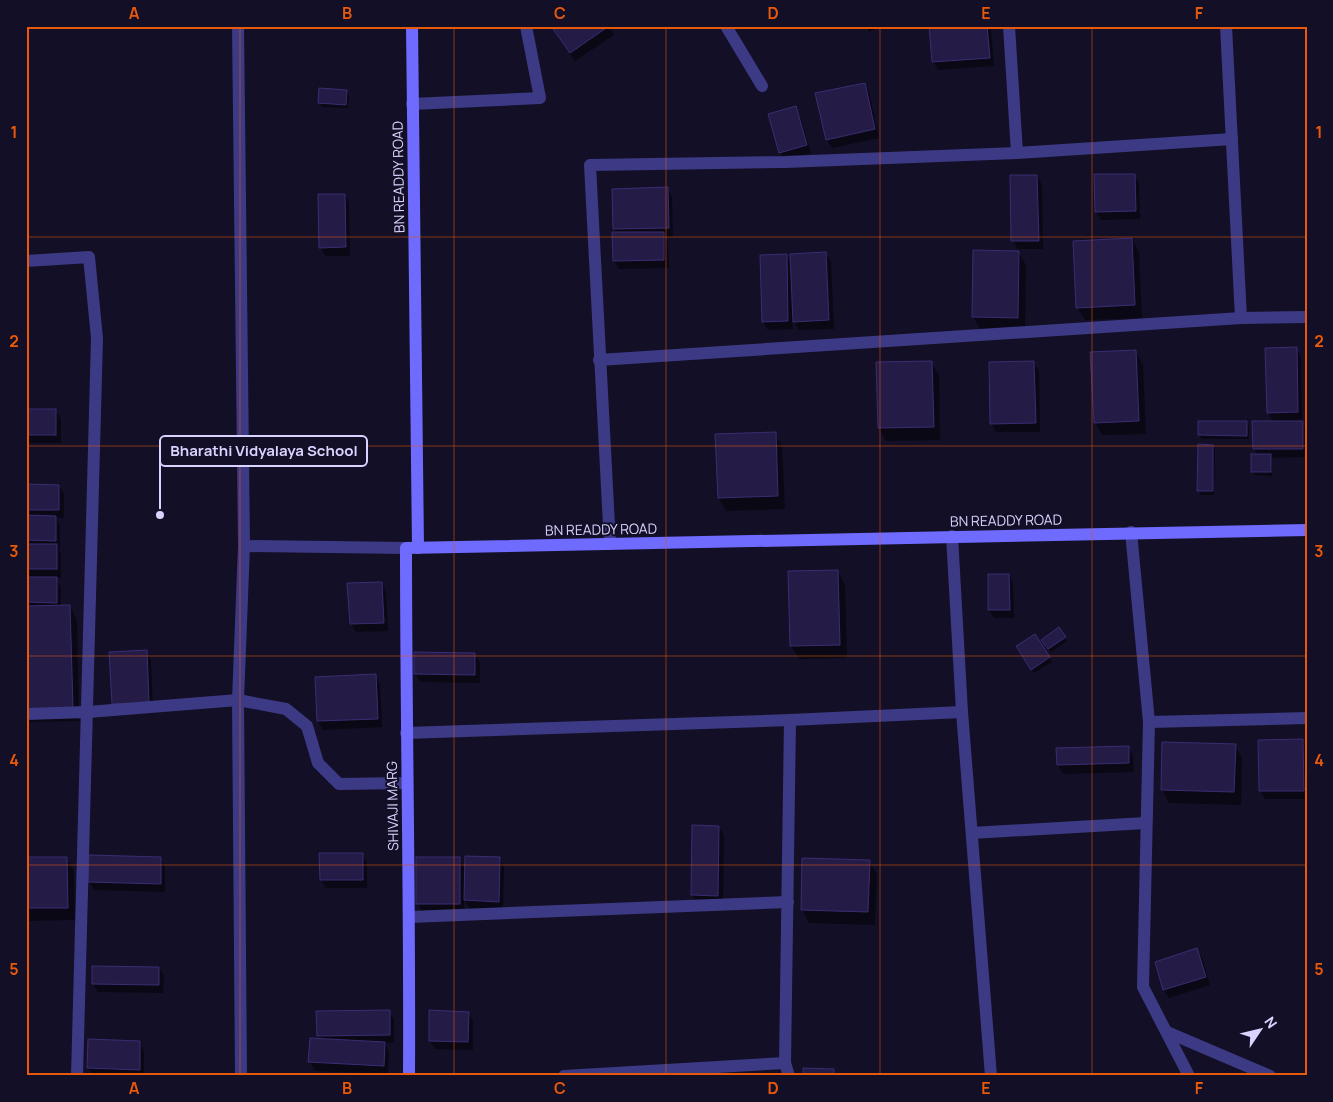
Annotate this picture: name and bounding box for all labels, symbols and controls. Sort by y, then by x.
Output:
text: A [129,2,140,24]
text: B [342,2,352,24]
text: C [554,2,566,24]
text: D [767,2,779,24]
text: E [981,2,991,24]
text: F [1195,2,1204,24]
text: 1 [10,121,18,143]
street label: BN READDY ROAD [388,121,408,233]
text: 1 [1315,121,1323,143]
text: 2 [9,330,19,352]
text: 2 [1314,330,1324,352]
callout: Bharathi Vidyalaya School [160,436,367,466]
text: Bharathi Vidyalaya School [170,440,358,461]
street label: BN READDY ROAD [950,510,1062,530]
street label: BN READDY ROAD [545,519,657,539]
text: 3 [9,540,19,562]
text: 3 [1314,540,1324,562]
text: 4 [9,749,19,771]
text: 4 [1314,749,1324,771]
street label: SHIVAJI MARG [382,761,402,851]
text: 5 [9,958,19,980]
text: 5 [1314,958,1324,980]
north arrow [1236,1004,1286,1054]
text: N [1260,1013,1282,1032]
text: A [129,1077,140,1099]
text: B [342,1077,352,1099]
text: C [554,1077,566,1099]
text: D [767,1077,779,1099]
text: E [981,1077,991,1099]
text: F [1195,1077,1204,1099]

